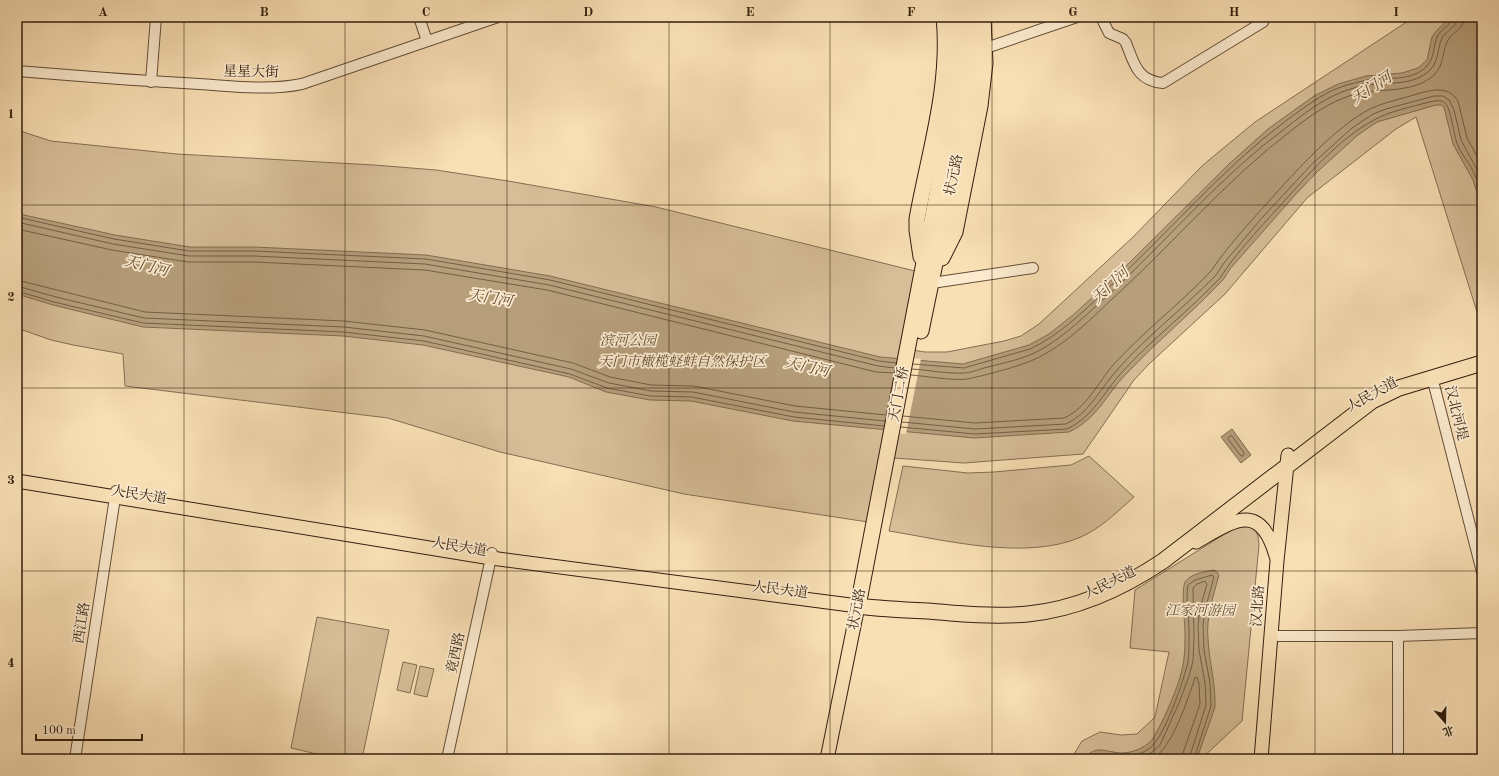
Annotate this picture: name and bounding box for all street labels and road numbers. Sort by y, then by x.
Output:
street label: 星星大街 [223,64,279,79]
street label: 状元路 [942,153,965,197]
street label: 天门二桥 [886,365,911,423]
street label: 人民大道 [1344,374,1400,415]
street label: 汉北河堤 [1442,384,1471,442]
street label: 人民大道 [110,483,168,506]
street label: 人民大道 [430,535,488,558]
street label: 人民大道 [1081,564,1138,602]
street label: 人民大道 [751,579,809,600]
street label: 汉北路 [1249,584,1266,627]
street label: 状元路 [845,587,868,631]
street label: 西江路 [71,601,92,645]
street label: 竟西路 [444,631,467,675]

